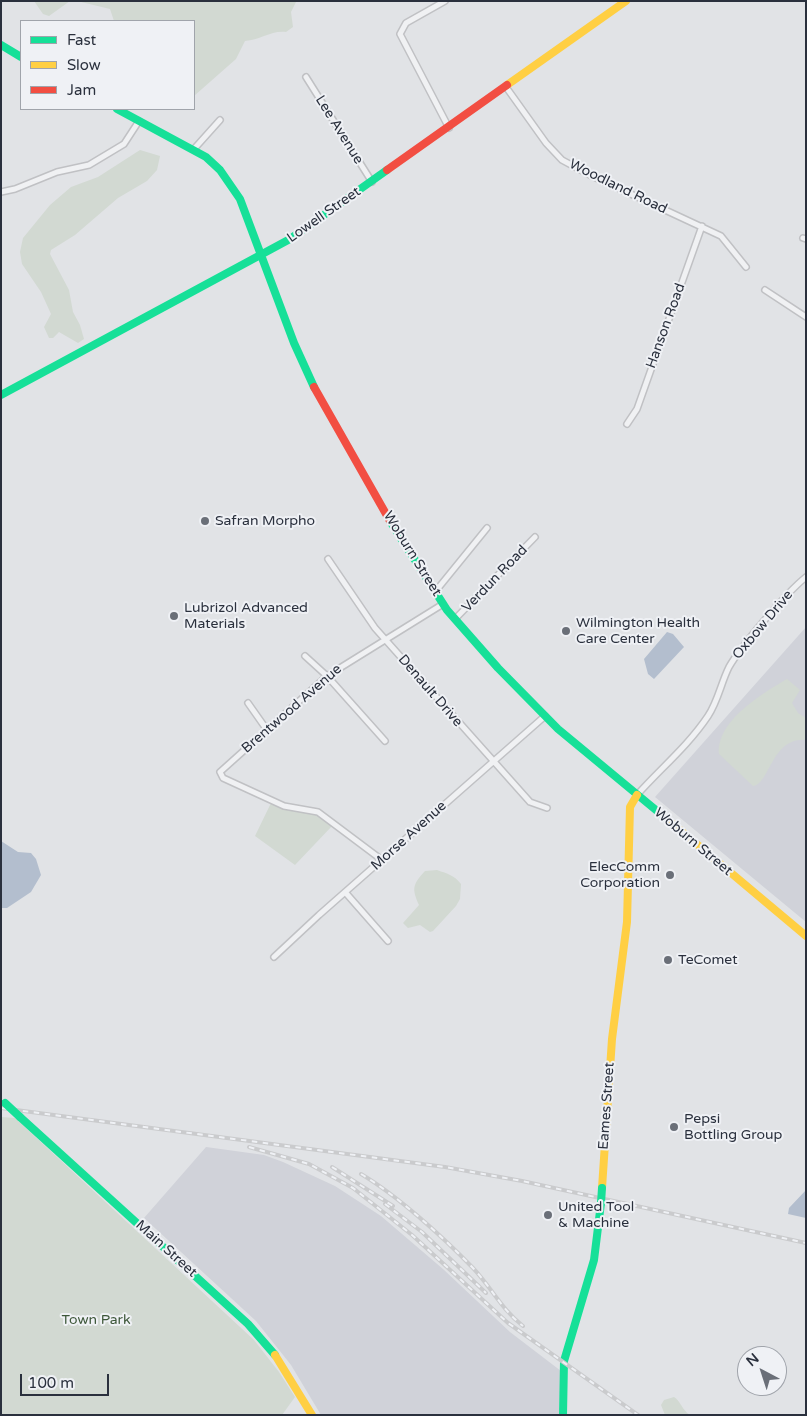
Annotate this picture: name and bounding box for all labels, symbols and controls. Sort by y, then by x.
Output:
legend [20,20,195,110]
text: Fast [67,31,96,49]
text: Slow [67,56,101,74]
text: Jam [67,81,96,99]
street label: Lee Avenue [311,93,367,167]
street label: Woodland Road [566,156,670,218]
street label: Lowell Street [284,183,364,247]
street label: Hanson Road [643,281,689,371]
street label: Woburn Street [379,508,445,600]
place label: Safran Morpho [215,513,315,529]
marker: Safran Morpho [199,515,211,527]
street label: Verdun Road [459,542,531,616]
street label: Oxbow Drive [729,587,797,663]
place label: Lubrizol Advanced Materials [184,600,308,632]
marker: Lubrizol Advanced Materials [168,610,180,622]
place label: Wilmington Health Care Center [576,615,700,648]
marker: Wilmington Health Care Center [560,625,572,637]
street label: Denault Drive [394,652,466,730]
street label: Brentwood Avenue [239,661,345,757]
street label: Morse Avenue [368,798,450,874]
street label: Woburn Street [650,804,736,880]
place label: ElecComm Corporation [580,859,660,892]
marker: ElecComm Corporation [664,869,676,881]
place label: TeComet [678,952,738,968]
marker: TeComet [662,954,674,966]
street label: Eames Street [596,1062,618,1150]
place label: Pepsi Bottling Group [684,1111,782,1144]
marker: Pepsi Bottling Group [668,1121,680,1133]
place label: United Tool & Machine [558,1199,634,1232]
marker: United Tool & Machine [542,1209,554,1221]
street label: Main Street [132,1217,200,1281]
park label: Town Park [61,1312,131,1328]
north arrow [737,1346,787,1396]
text: N [743,1350,762,1370]
scale bar [22,1364,111,1396]
text: 100 m [28,1374,74,1392]

